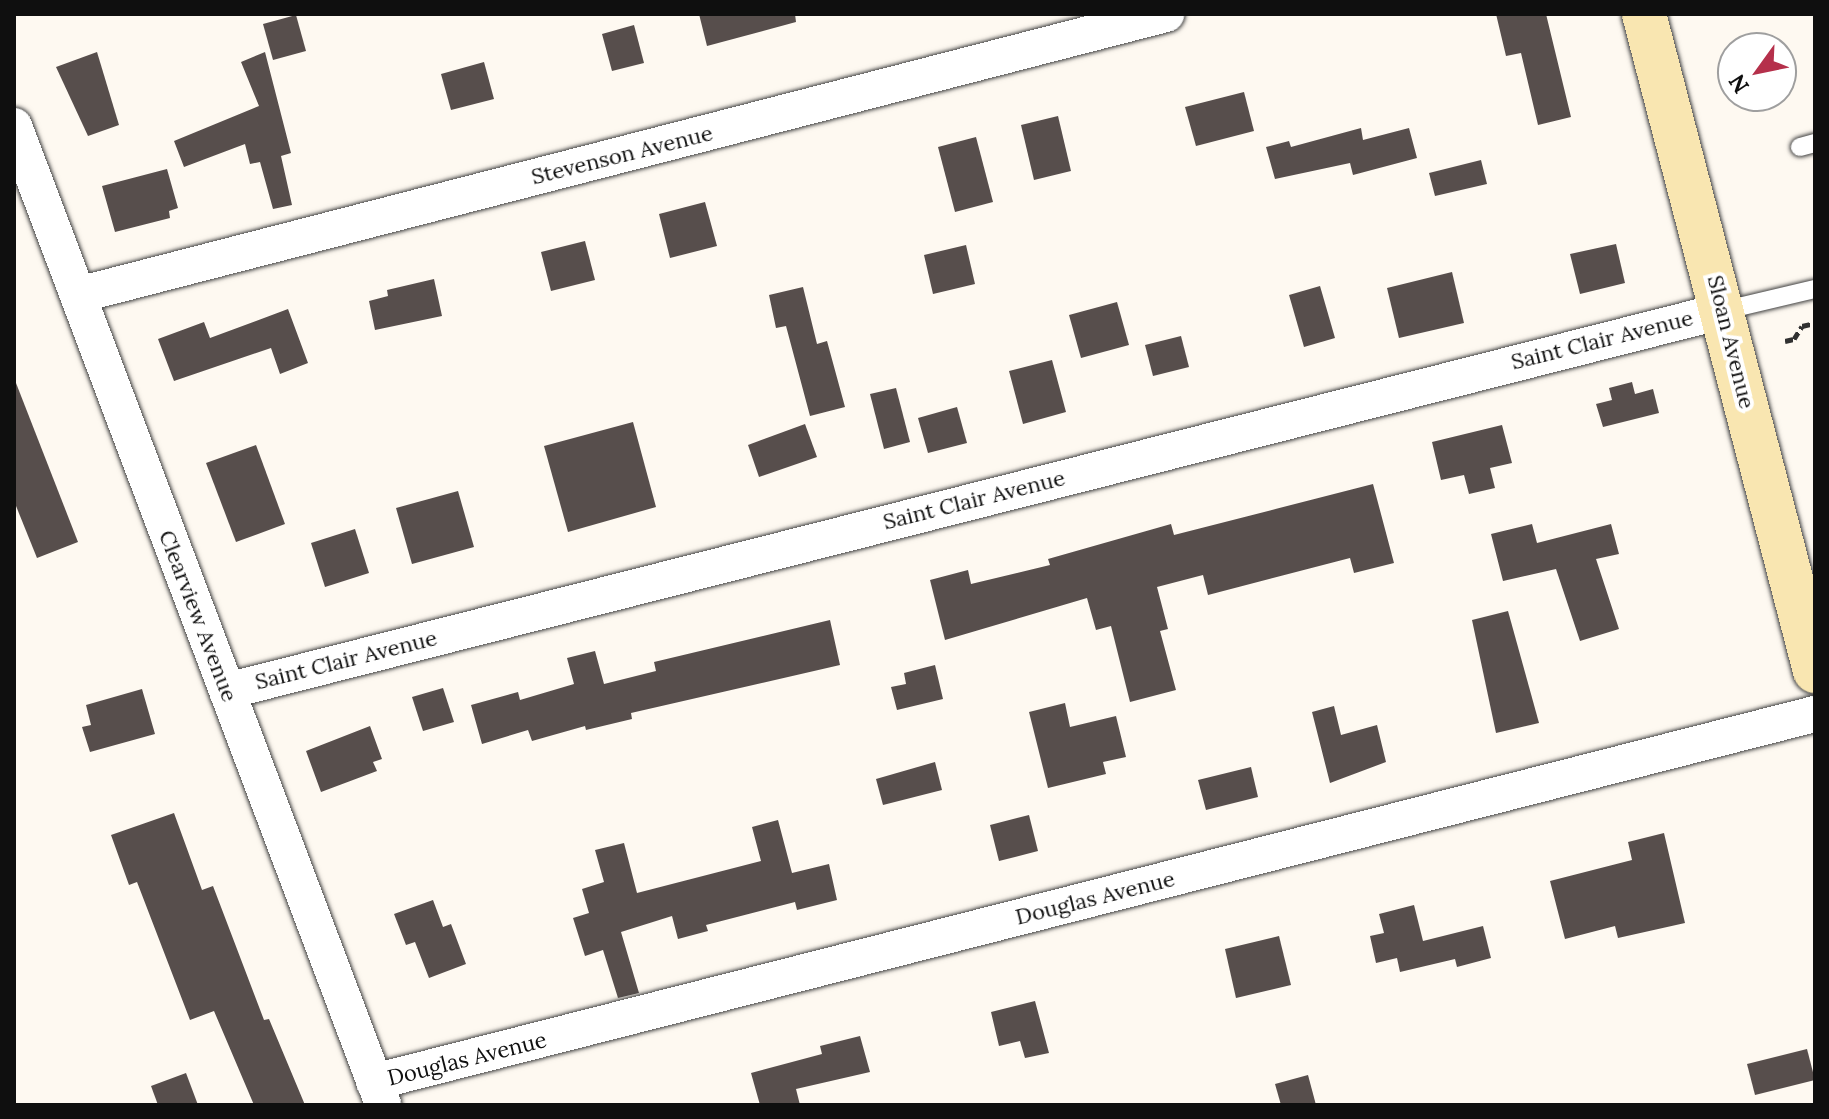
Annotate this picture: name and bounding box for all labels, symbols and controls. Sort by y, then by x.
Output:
north arrow [1717,32,1797,112]
text: N [1722,69,1755,99]
street label: Stevenson Avenue [529,120,715,190]
street label: Sloan Avenue [1702,273,1760,411]
street label: Saint Clair Avenue [1508,305,1696,375]
street label: Saint Clair Avenue [880,465,1068,535]
street label: Clearview Avenue [153,527,243,705]
street label: Saint Clair Avenue [252,625,440,695]
street label: Douglas Avenue [1013,865,1177,931]
street label: Douglas Avenue [385,1026,549,1092]

